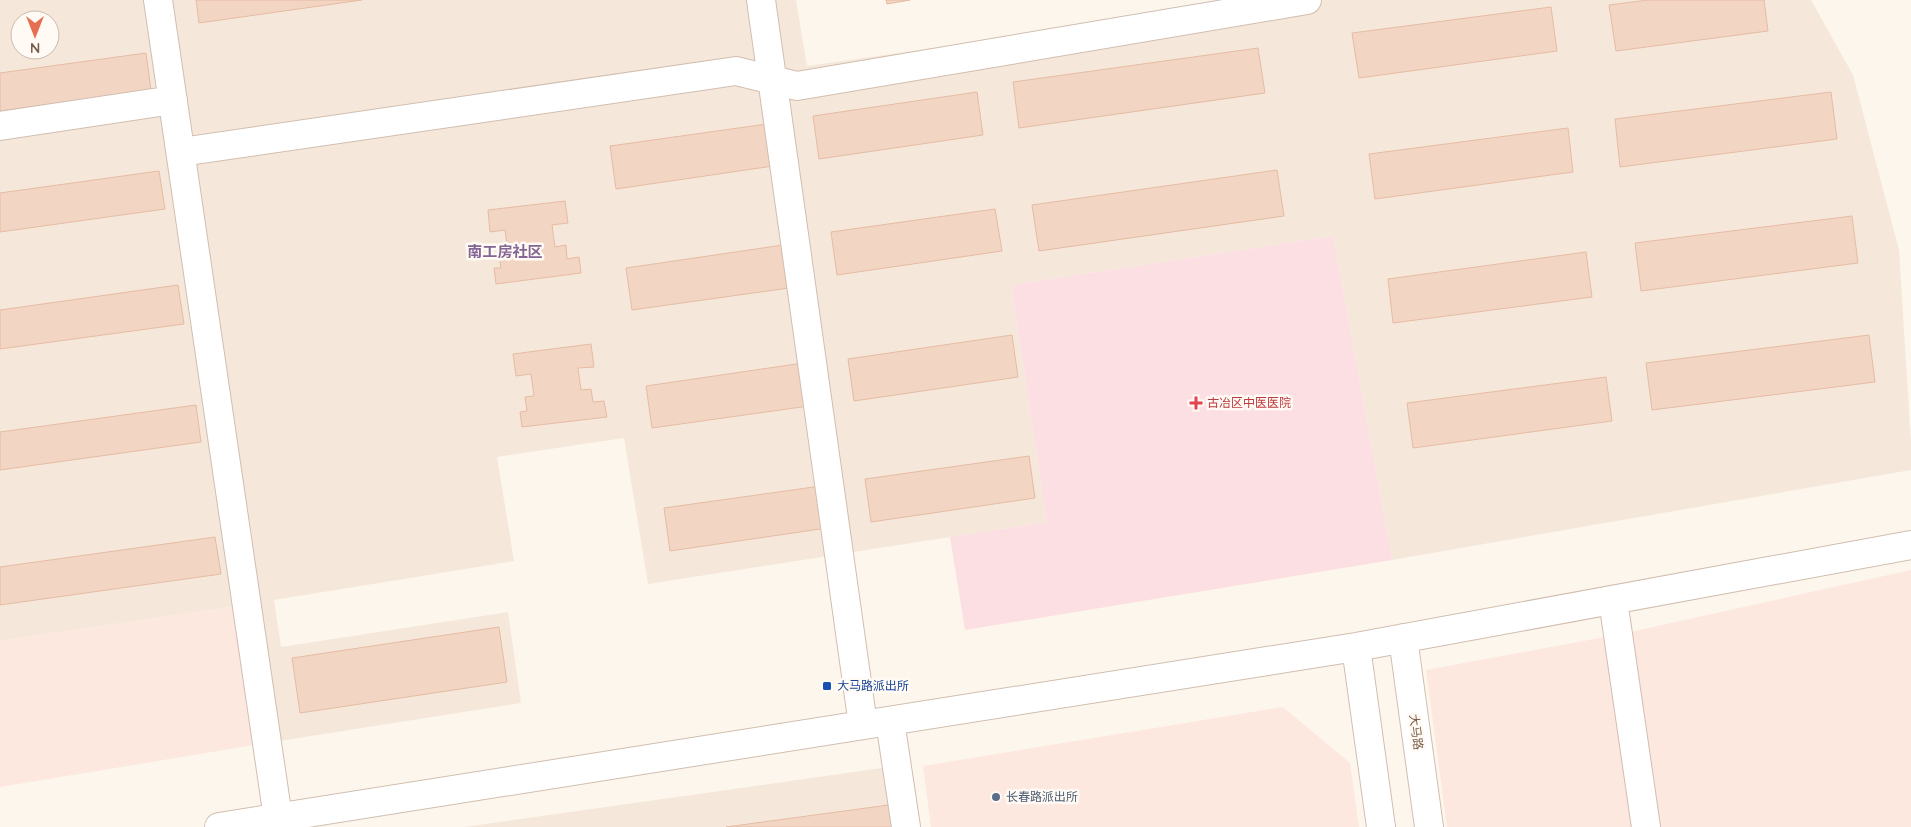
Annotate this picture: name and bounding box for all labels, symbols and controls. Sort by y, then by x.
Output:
north arrow [10,10,60,60]
text: N [30,39,40,57]
district label: 南工房社区 [467,242,543,261]
place label: 古冶区中医医院 [1207,395,1291,410]
marker: 古冶区中医医院 [1189,396,1203,410]
place label: 大马路派出所 [837,678,909,693]
marker: 大马路派出所 [821,680,833,692]
street label: 大马路 [1407,713,1426,751]
place label: 长春路派出所 [1006,789,1078,804]
marker: 长春路派出所 [990,791,1002,803]

